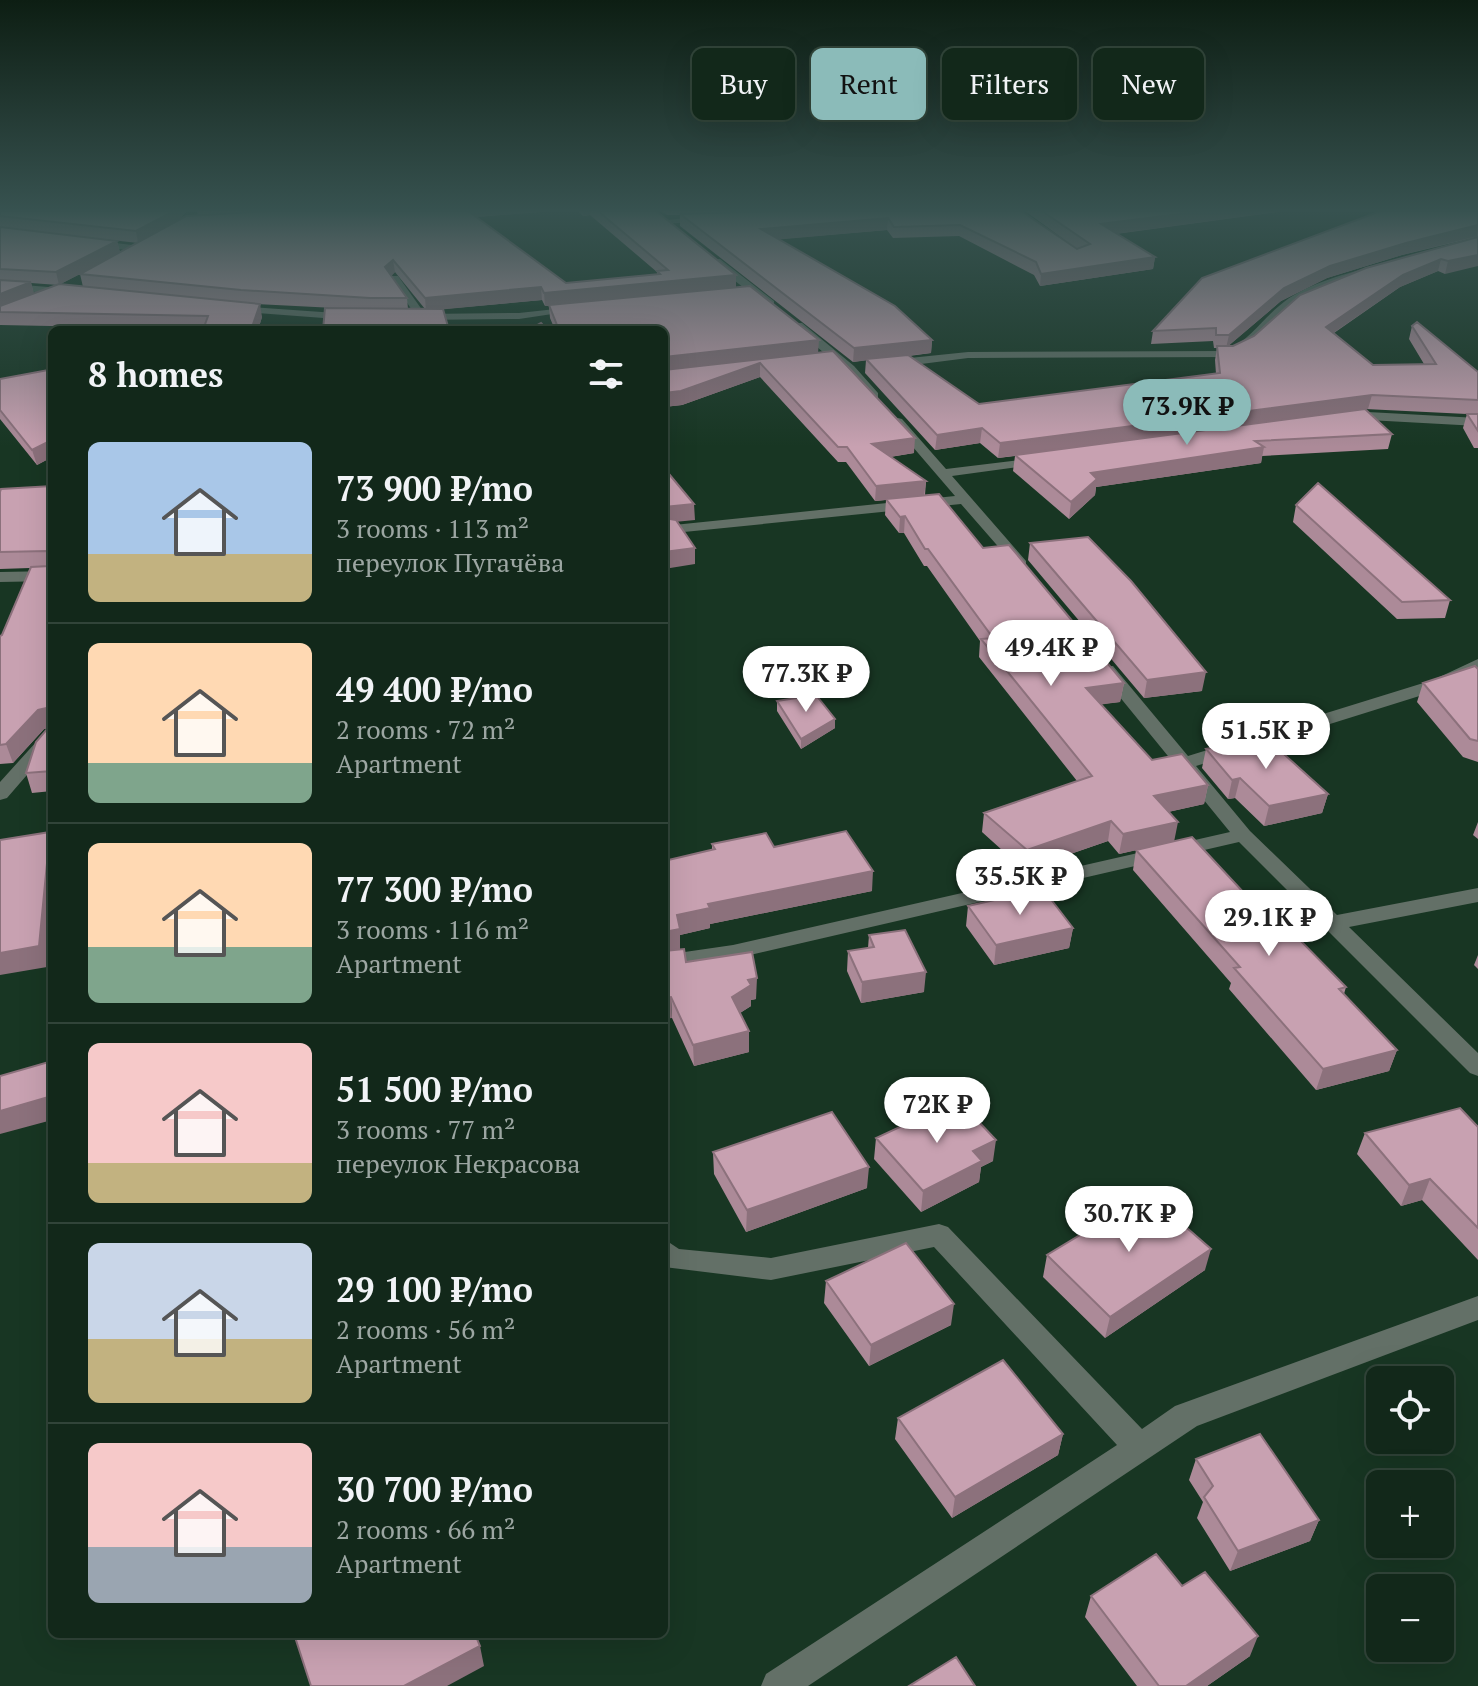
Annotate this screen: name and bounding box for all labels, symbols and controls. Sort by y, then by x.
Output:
chip: Buy [692,48,795,120]
chip: Rent [811,48,926,120]
chip: Filters [942,48,1077,120]
chip: New [1093,48,1204,120]
text: 8 homes [88,352,223,397]
icon: filters [584,352,628,396]
pin: 73.9K ₽ [1113,379,1261,447]
text: 73.9K ₽ [1141,388,1233,422]
text: 73 900 ₽/mo [336,466,533,511]
icon: home [152,474,248,570]
text: 3 rooms · 113 m² [336,511,529,545]
text: переулок Пугачёва [336,545,564,579]
pin: 49.4K ₽ [977,620,1125,688]
text: 49.4K ₽ [1005,629,1097,663]
pin: 77.3K ₽ [732,646,880,714]
text: 77.3K ₽ [761,655,851,689]
text: 49 400 ₽/mo [336,667,533,712]
icon: home [152,675,248,771]
pin: 51.5K ₽ [1192,703,1340,771]
text: 2 rooms · 72 m² [336,712,515,746]
text: 51.5K ₽ [1220,712,1312,746]
text: Apartment [336,746,462,780]
pin: 35.5K ₽ [946,849,1094,917]
text: 35.5K ₽ [974,858,1066,892]
text: 77 300 ₽/mo [336,867,533,912]
icon: home [152,875,248,971]
pin: 29.1K ₽ [1195,890,1343,958]
text: 29.1K ₽ [1223,899,1315,933]
text: 3 rooms · 116 m² [336,912,529,946]
text: Apartment [336,946,462,980]
text: 51 500 ₽/mo [336,1067,533,1112]
icon: home [152,1075,248,1171]
pin: 72K ₽ [881,1077,993,1145]
text: 72K ₽ [902,1086,972,1120]
text: 3 rooms · 77 m² [336,1112,515,1146]
text: переулок Некрасова [336,1146,581,1180]
pin: 30.7K ₽ [1055,1186,1203,1254]
text: 30.7K ₽ [1083,1195,1175,1229]
text: 29 100 ₽/mo [336,1267,533,1312]
icon: home [152,1275,248,1371]
text: 2 rooms · 56 m² [336,1312,515,1346]
text: Apartment [336,1346,462,1380]
map controls [1366,1366,1454,1662]
button: locate [1366,1366,1454,1454]
text: 30 700 ₽/mo [336,1467,533,1512]
button: + [1366,1470,1454,1558]
icon: home [152,1475,248,1571]
text: 2 rooms · 66 m² [336,1512,515,1546]
text: Apartment [336,1546,462,1580]
button: − [1366,1574,1454,1662]

